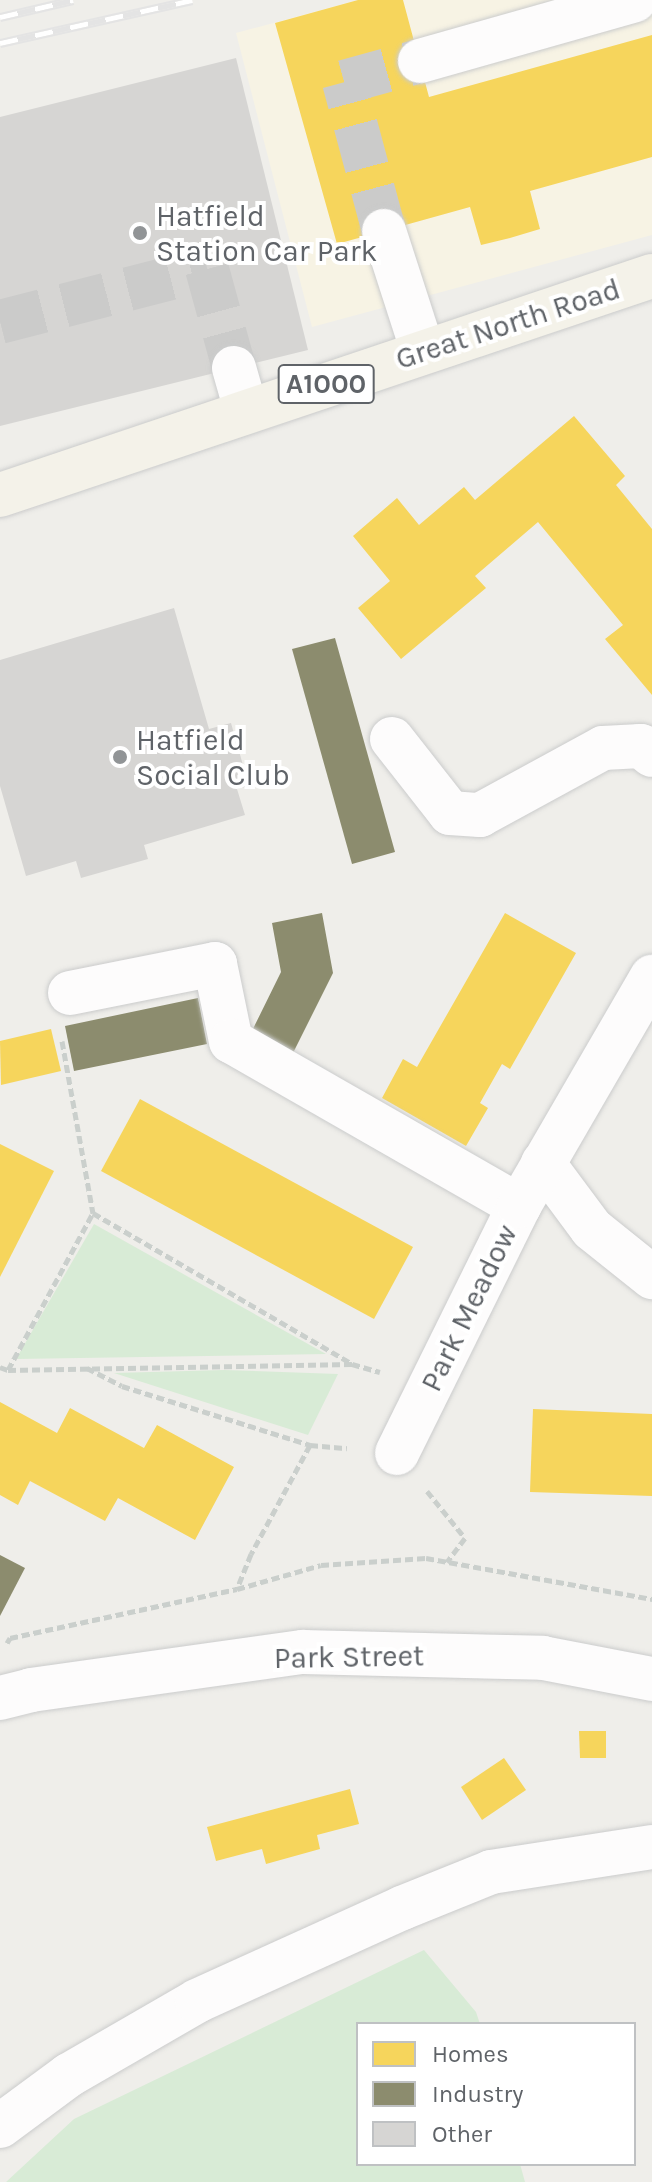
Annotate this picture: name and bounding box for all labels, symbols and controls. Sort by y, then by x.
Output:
place label: Hatfield Station Car Park [156,198,378,268]
marker: Hatfield Station Car Park [131,224,149,242]
street label: Great North Road [391,271,625,377]
road number: A1000 [276,360,376,408]
place label: Hatfield Social Club [136,722,290,792]
marker: Hatfield Social Club [111,748,129,766]
street label: Park Meadow [413,1219,525,1397]
street label: Park Street [274,1638,424,1676]
legend [356,2022,636,2166]
text: Homes [432,2040,509,2068]
text: Industry [432,2080,523,2108]
text: Other [432,2120,492,2148]

